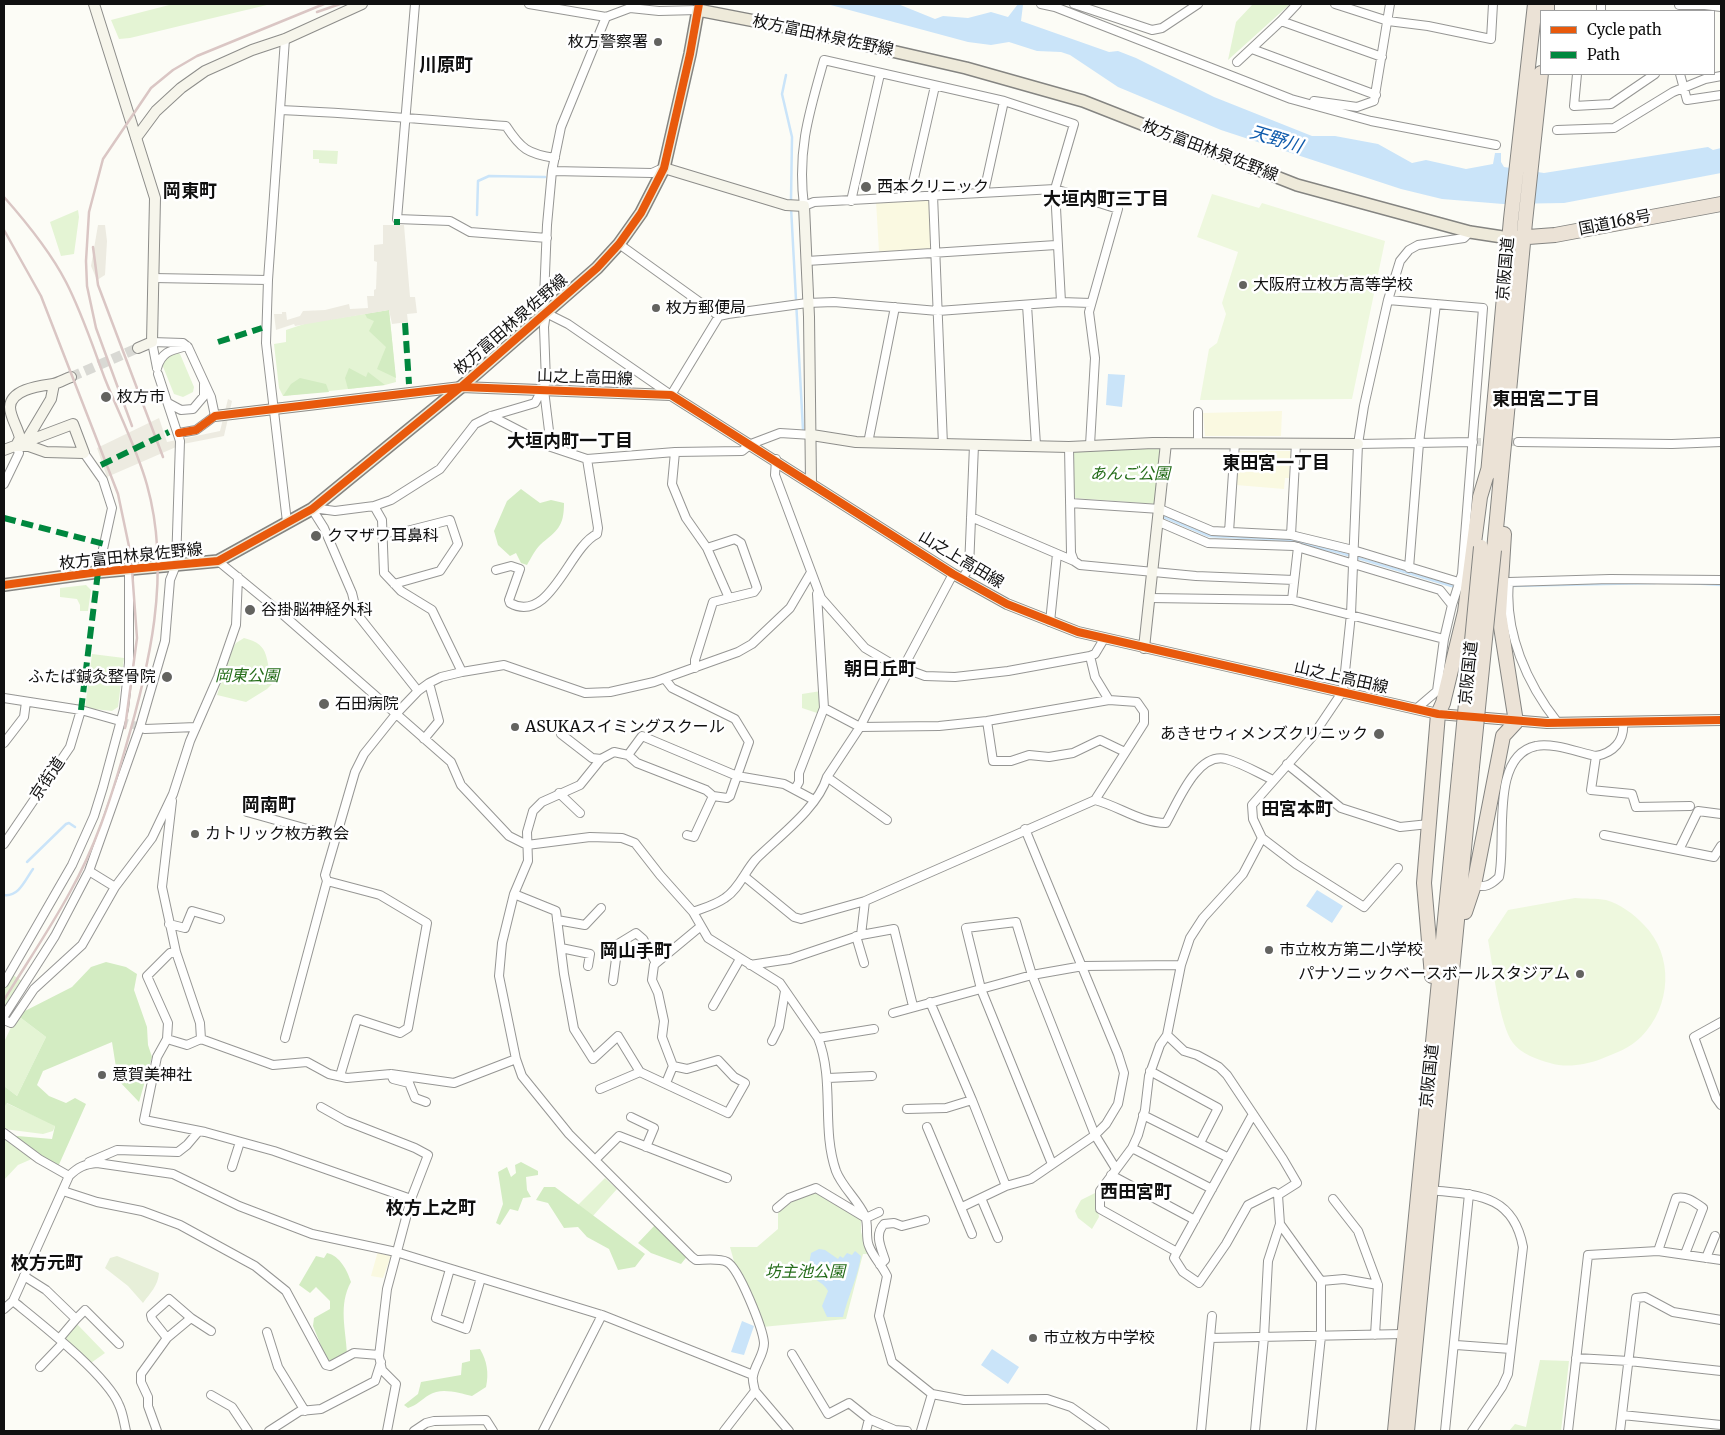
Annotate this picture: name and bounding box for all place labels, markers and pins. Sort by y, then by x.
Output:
place label: 枚方警察署 [568,32,648,52]
marker: 枚方警察署 [652,36,664,48]
place label: 西本クリニック [877,177,989,197]
marker: 西本クリニック [859,180,873,194]
place label: 大阪府立枚方高等学校 [1253,275,1413,295]
marker: 大阪府立枚方高等学校 [1237,279,1249,291]
place label: 枚方郵便局 [666,298,746,318]
marker: 枚方郵便局 [650,302,662,314]
place label: 枚方市 [117,387,165,407]
marker: 枚方市 [99,390,113,404]
place label: クマザワ耳鼻科 [327,526,439,546]
marker: クマザワ耳鼻科 [309,529,323,543]
place label: 谷掛脳神経外科 [261,600,373,620]
marker: 谷掛脳神経外科 [243,603,257,617]
place label: ふたば鍼灸整骨院 [28,667,156,687]
marker: ふたば鍼灸整骨院 [160,670,174,684]
place label: 石田病院 [335,694,399,714]
marker: 石田病院 [317,697,331,711]
place label: ASUKAスイミングスクール [525,717,725,737]
marker: ASUKAスイミングスクール [509,721,521,733]
place label: あきせウィメンズクリニック [1160,724,1368,744]
marker: あきせウィメンズクリニック [1372,727,1386,741]
place label: カトリック枚方教会 [205,824,349,844]
marker: カトリック枚方教会 [189,828,201,840]
place label: 市立枚方第二小学校 [1279,940,1423,960]
marker: 市立枚方第二小学校 [1263,944,1275,956]
place label: パナソニックベースボールスタジアム [1298,964,1570,984]
marker: パナソニックベースボールスタジアム [1574,968,1586,980]
place label: 意賀美神社 [112,1065,192,1085]
marker: 意賀美神社 [96,1069,108,1081]
place label: 市立枚方中学校 [1043,1328,1155,1348]
marker: 市立枚方中学校 [1027,1332,1039,1344]

